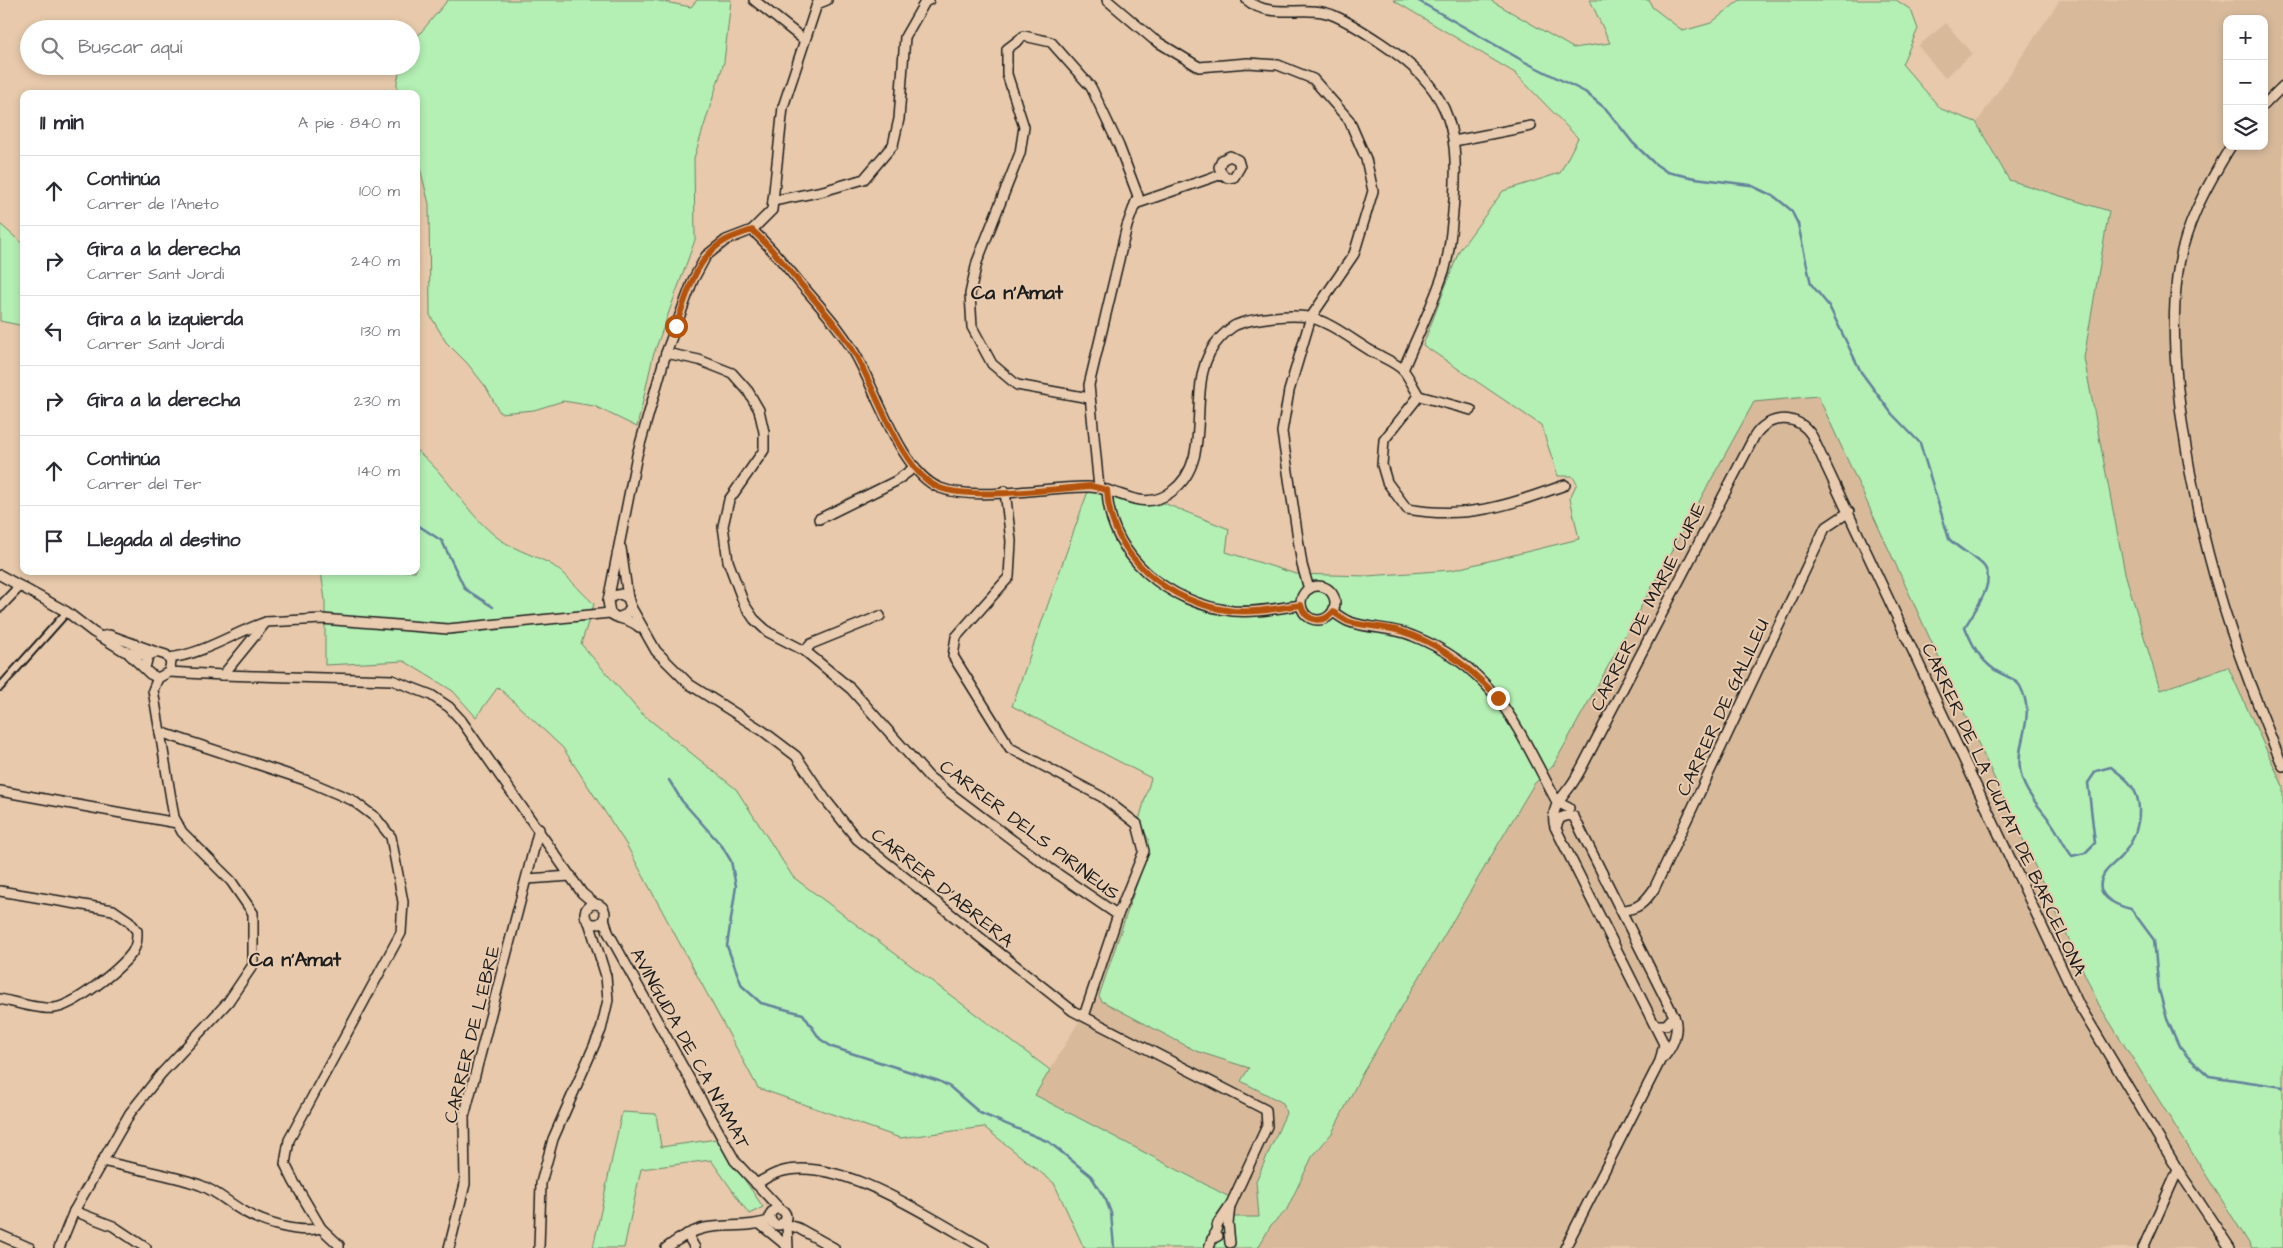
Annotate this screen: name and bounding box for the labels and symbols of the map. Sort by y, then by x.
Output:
district label: Ca n'Amat [971,279,1064,307]
route start [665,315,688,338]
street label: CARRER DE MARIE CURIE [1584,498,1713,716]
street label: CARRER DE GALILEU [1670,615,1776,801]
street label: CARRER DE LA CIUTAT DE BARCELONA [1914,639,2093,981]
route end [1487,687,1510,710]
street label: CARRER DELS PIRINEUS [933,753,1125,907]
street label: CARRER D'ABRERA [865,822,1019,954]
street label: CARRER DE L'EBRE [437,943,508,1126]
street label: AVINGUDA DE CA N'AMAT [623,943,756,1154]
district label: Ca n'Amat [249,946,342,974]

